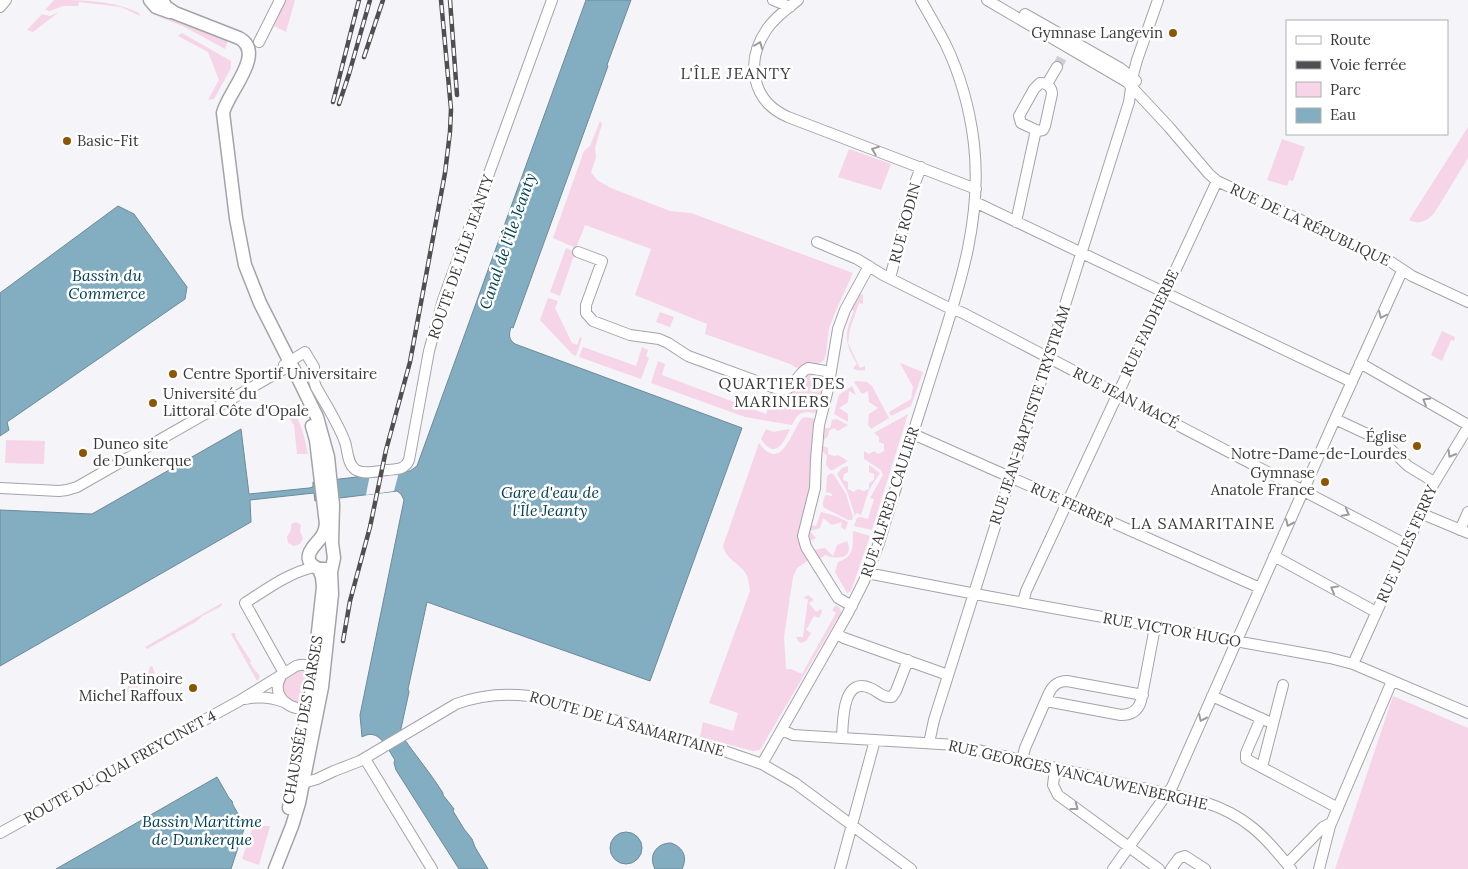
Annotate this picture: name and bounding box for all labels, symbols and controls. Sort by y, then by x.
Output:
legend [1286,20,1448,135]
place label: Gymnase Langevin [1031,23,1163,42]
marker: Gymnase Langevin [1167,27,1179,39]
text: Route [1330,30,1371,49]
one-way arrow [753,42,763,50]
text: Voie ferrée [1329,55,1406,74]
district label: L'ÎLE JEANTY [681,63,791,83]
text: Parc [1330,80,1361,99]
text: Eau [1330,105,1356,124]
place label: Basic-Fit [77,131,139,150]
marker: Basic-Fit [61,135,73,147]
one-way arrow [871,146,880,156]
water label: Canal de l'Île Jeanty [474,170,540,312]
street label: ROUTE DE L'ÎLE JEANTY [423,172,498,341]
street label: RUE DE LA RÉPUBLIQUE [1227,179,1393,270]
street label: RUE RODIN [885,181,924,265]
water label: Bassin du Commerce [68,265,146,303]
street label: RUE FAIDHERBE [1116,266,1183,379]
street label: RUE JEAN-BAPTISTE TRYSTRAM [985,302,1074,527]
one-way arrow [1378,310,1389,319]
street label: RUE JEAN MACÉ [1070,363,1182,432]
place label: Centre Sportif Universitaire [183,364,377,383]
marker: Centre Sportif Universitaire [167,368,179,380]
district label: QUARTIER DES MARINIERS [719,373,845,411]
place label: Université du Littoral Côte d'Opale [163,384,309,420]
marker: Université du Littoral Côte d'Opale [147,397,159,409]
one-way arrow [1422,397,1431,407]
street label: RUE ALFRED CAULIER [856,424,923,580]
place label: Église Notre-Dame-de-Lourdes [1231,427,1407,463]
place label: Duneo site de Dunkerque [93,434,191,470]
marker: Église Notre-Dame-de-Lourdes [1411,440,1423,452]
marker: Duneo site de Dunkerque [77,447,89,459]
one-way arrow [1447,449,1457,458]
place label: Gymnase Anatole France [1210,463,1315,499]
marker: Gymnase Anatole France [1319,476,1331,488]
street label: RUE FERRER [1028,478,1117,532]
water label: Gare d'eau de l'Île Jeanty [501,482,599,520]
street label: RUE JULES FERRY [1372,482,1441,606]
one-way arrow [1341,507,1350,517]
district label: LA SAMARITAINE [1131,513,1275,533]
one-way arrow [1284,518,1295,527]
one-way arrow [1330,585,1339,595]
street label: RUE VICTOR HUGO [1102,608,1243,651]
street label: CHAUSSÉE DES DARSES [278,634,327,806]
place label: Patinoire Michel Raffoux [79,669,183,705]
marker: Patinoire Michel Raffoux [187,682,199,694]
street label: ROUTE DE LA SAMARITAINE [527,687,727,760]
street label: ROUTE DU QUAI FREYCINET 4 [20,706,219,827]
one-way arrow [1198,713,1209,722]
street label: RUE GEORGES VANCAUWENBERGHE [947,735,1210,814]
one-way arrow [1069,801,1079,810]
water label: Bassin Maritime de Dunkerque [142,811,262,849]

